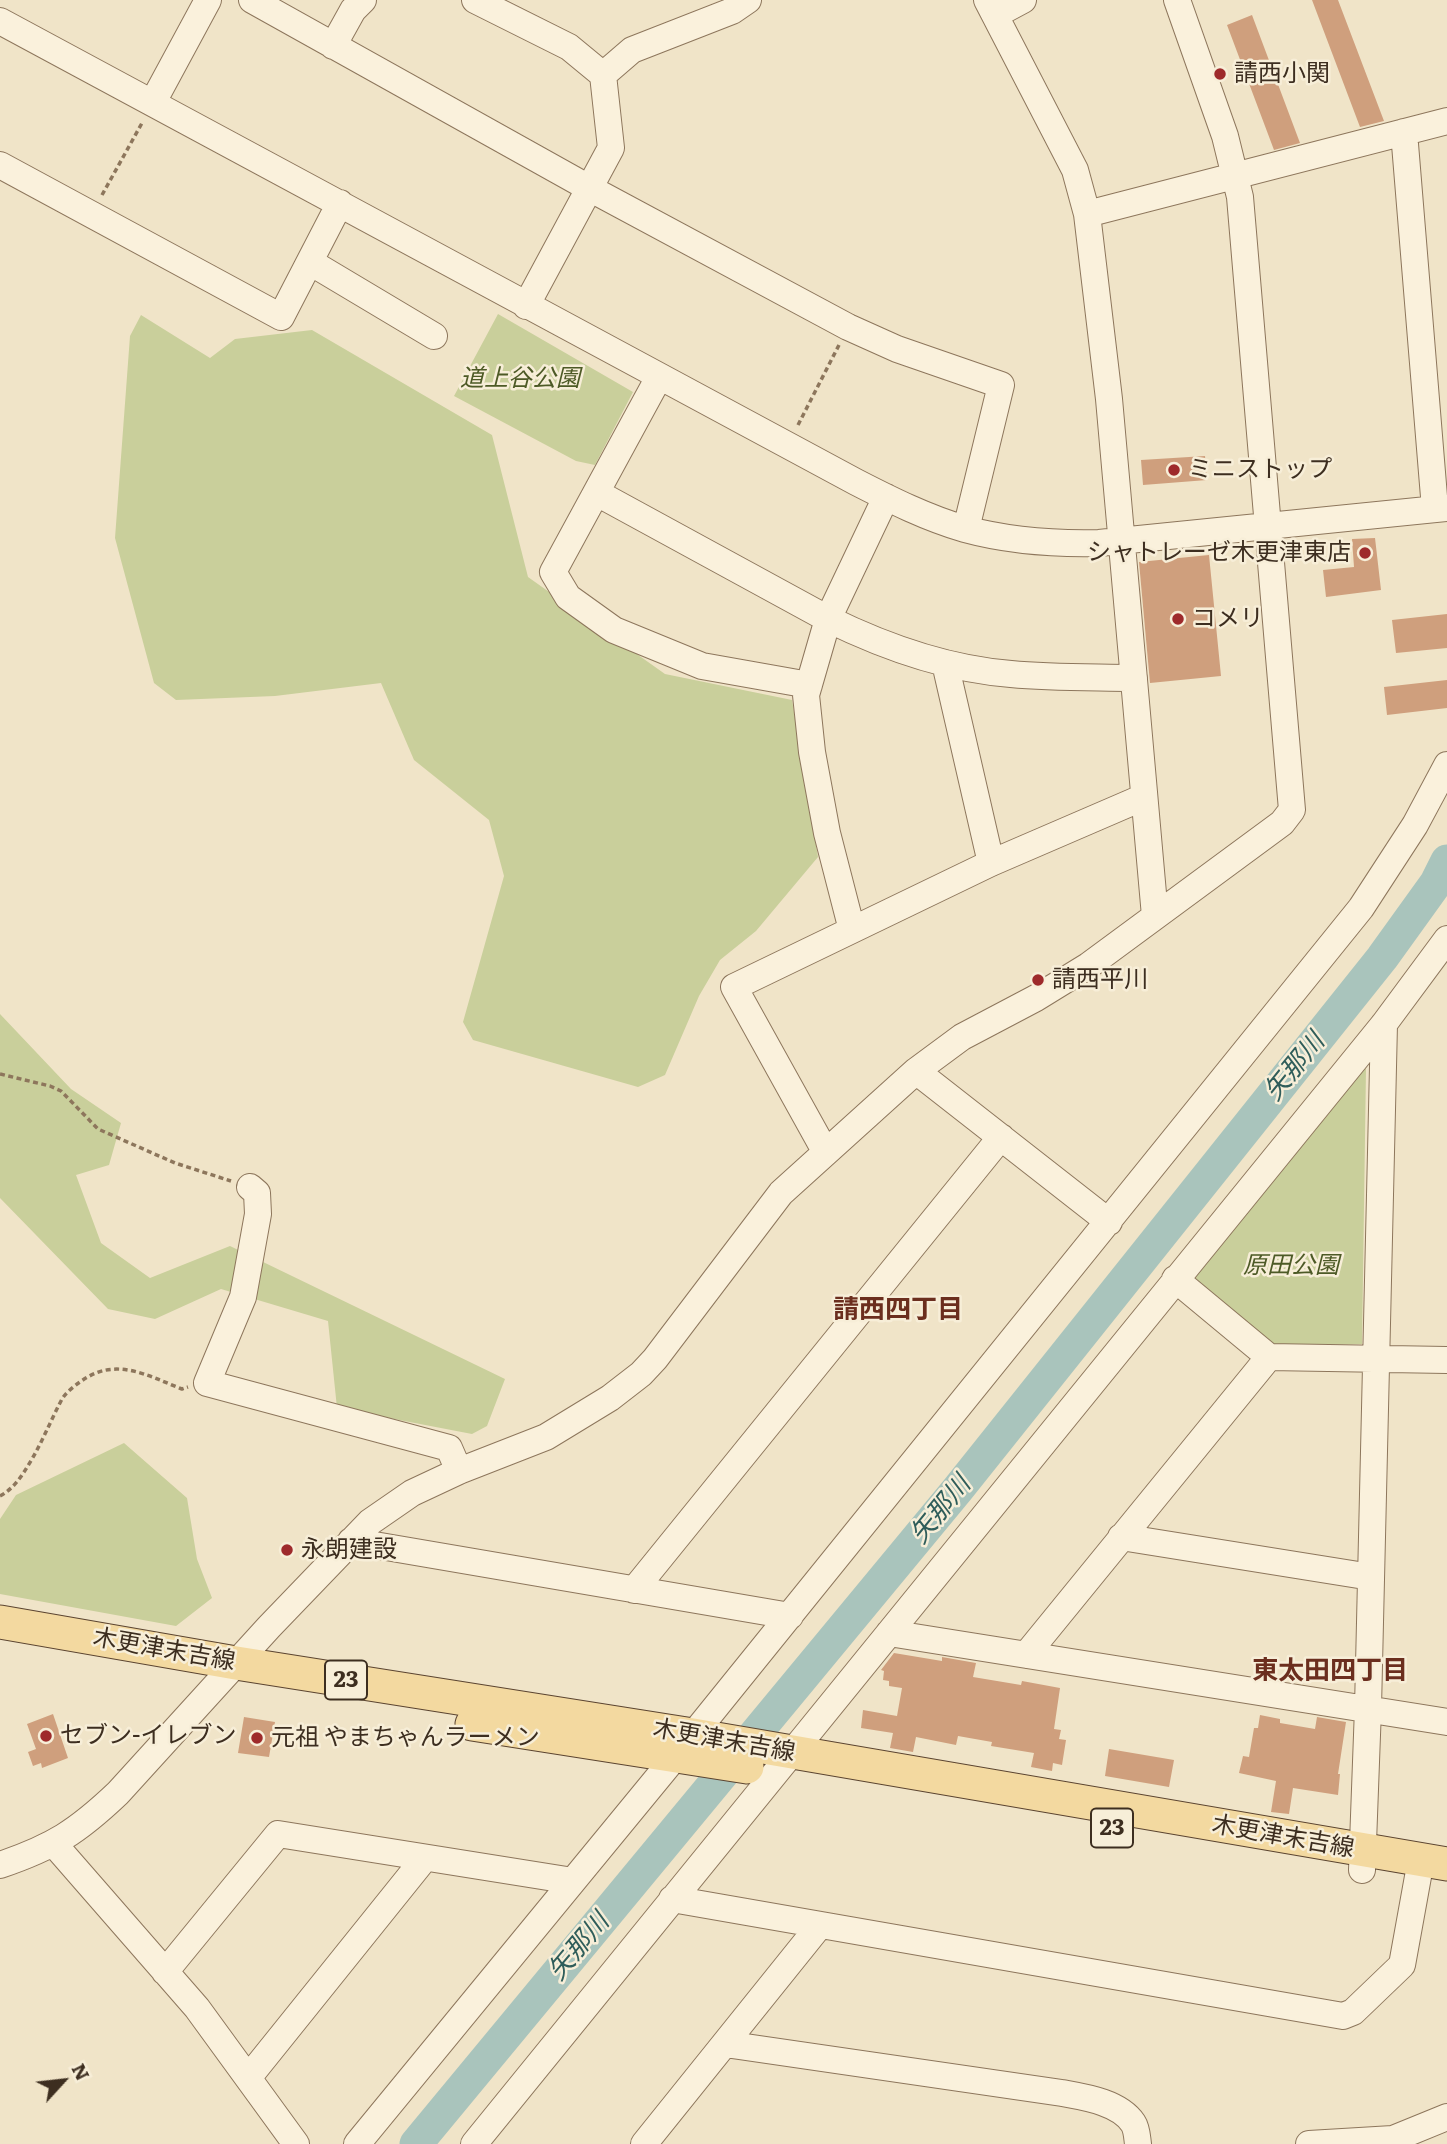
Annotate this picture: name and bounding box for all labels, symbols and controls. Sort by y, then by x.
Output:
place label: 請西小関 [1234,60,1330,88]
marker: 請西小関 [1212,66,1228,82]
park label: 道上谷公園 [460,365,580,393]
place label: ミニストップ [1188,456,1332,484]
marker: ミニストップ [1166,462,1182,478]
place label: シャトレーゼ木更津東店 [1087,539,1351,567]
marker: シャトレーゼ木更津東店 [1357,545,1373,561]
place label: コメリ [1192,605,1264,633]
marker: コメリ [1170,611,1186,627]
place label: 請西平川 [1052,966,1148,994]
marker: 請西平川 [1030,972,1046,988]
water label: 矢那川 [1258,1027,1332,1107]
park label: 原田公園 [1243,1252,1339,1280]
district label: 請西四丁目 [833,1294,963,1326]
water label: 矢那川 [904,1470,978,1550]
place label: 永朗建設 [301,1536,397,1564]
marker: 永朗建設 [279,1542,295,1558]
street label: 木更津末吉線 [91,1623,237,1677]
district label: 東太田四丁目 [1252,1655,1408,1687]
road number: 23 [325,1660,367,1700]
street label: 木更津末吉線 [651,1714,797,1768]
place label: セブン-イレブン [60,1722,236,1750]
place label: 元祖 やまちゃんラーメン [271,1724,540,1752]
marker: セブン-イレブン [38,1728,54,1744]
marker: 元祖 やまちゃんラーメン [249,1730,265,1746]
road number: 23 [1091,1809,1133,1848]
street label: 木更津末吉線 [1210,1810,1356,1864]
water label: 矢那川 [542,1907,616,1987]
north arrow [28,2046,98,2116]
text: N [66,2058,98,2085]

